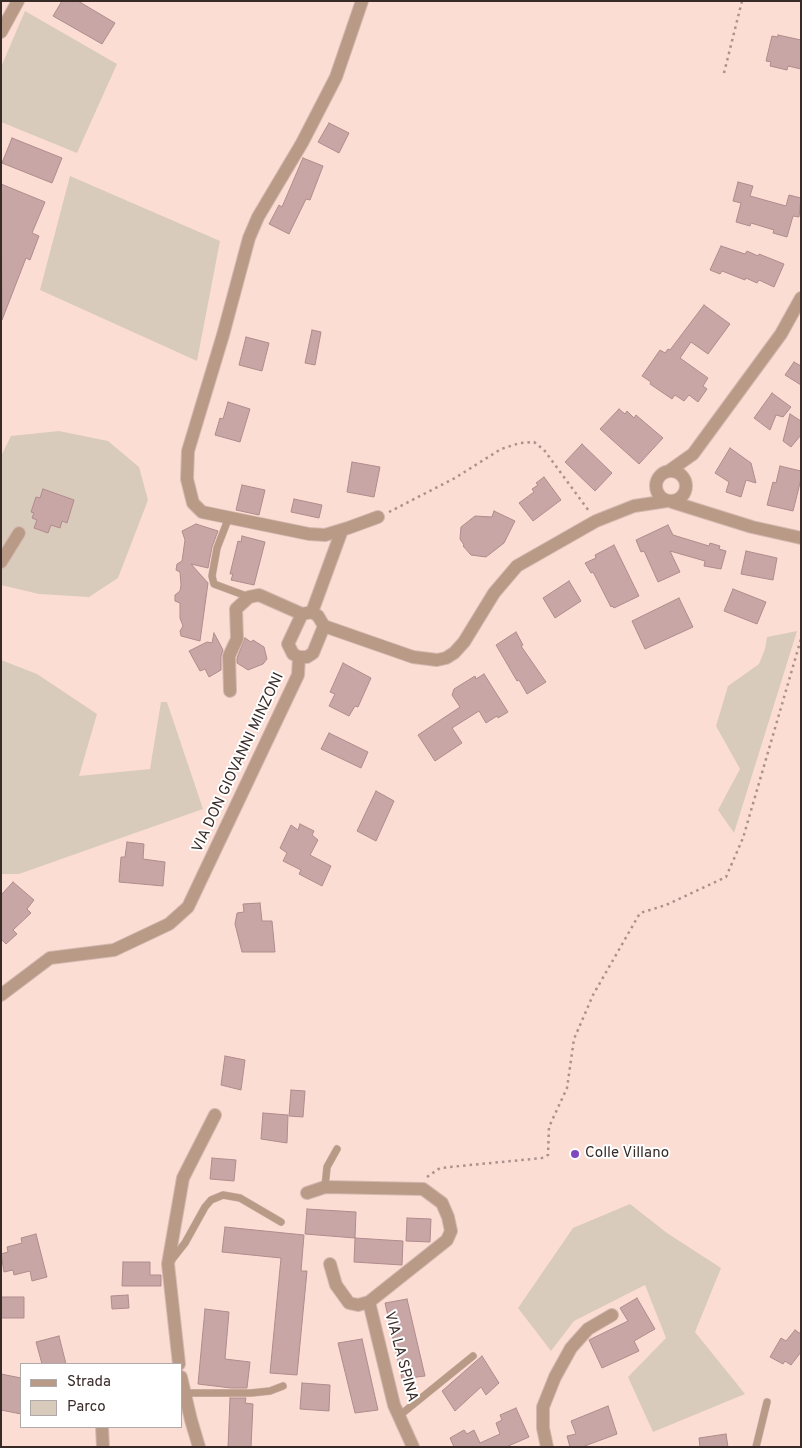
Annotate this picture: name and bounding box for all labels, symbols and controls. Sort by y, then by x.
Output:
street label: VIA DON GIOVANNI MINZONI [189,670,289,856]
place label: Colle Villano [585,1145,669,1163]
marker: Colle Villano [569,1148,581,1160]
street label: VIA LA SPINA [379,1310,421,1404]
legend [20,1363,182,1428]
text: Strada [67,1373,111,1392]
text: Parco [67,1398,106,1417]

